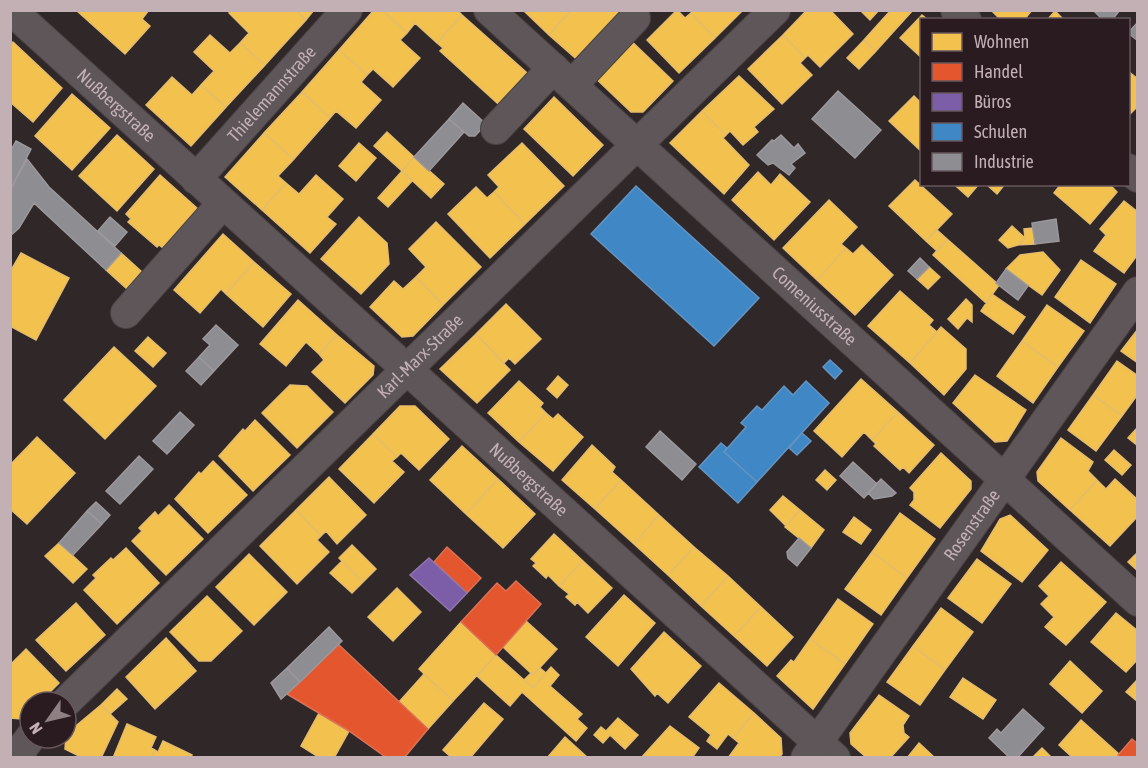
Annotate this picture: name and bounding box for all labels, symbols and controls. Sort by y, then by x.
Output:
legend [920,18,1130,186]
text: Wohnen [974,31,1029,52]
street label: Thielemannstraße [223,41,320,146]
text: Handel [974,61,1023,82]
street label: Nußbergstraße [73,64,160,146]
text: Büros [974,91,1011,112]
text: Schulen [974,121,1027,142]
text: Industrie [974,151,1034,172]
street label: Comeniusstraße [768,262,861,350]
street label: Karl-Marx-Straße [373,309,467,402]
street label: Nußbergstraße [485,439,572,520]
street label: Rosenstraße [939,485,1004,564]
north arrow [18,690,78,750]
text: N [25,719,46,737]

